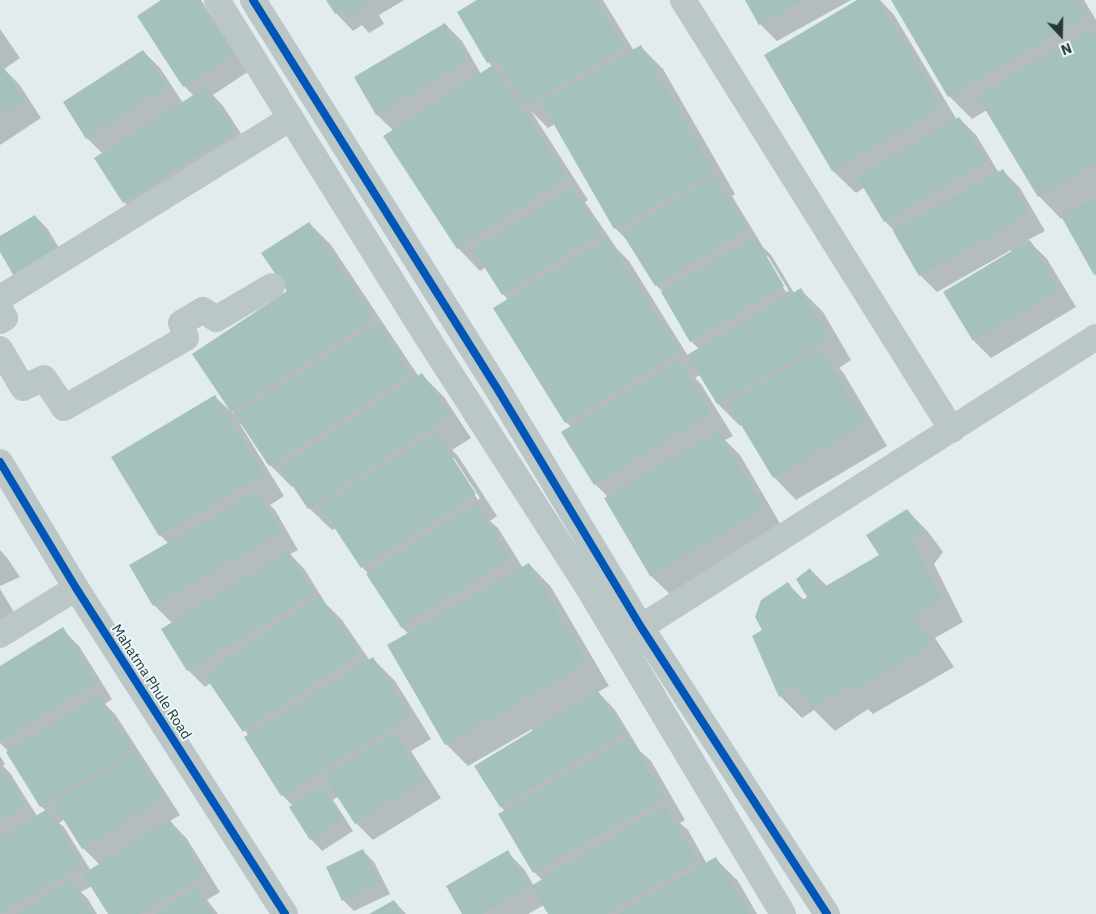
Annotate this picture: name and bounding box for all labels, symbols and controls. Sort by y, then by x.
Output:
north arrow [1036,10,1086,60]
text: N [1058,39,1074,59]
street label: Mahatma Phule Road [108,621,194,743]

